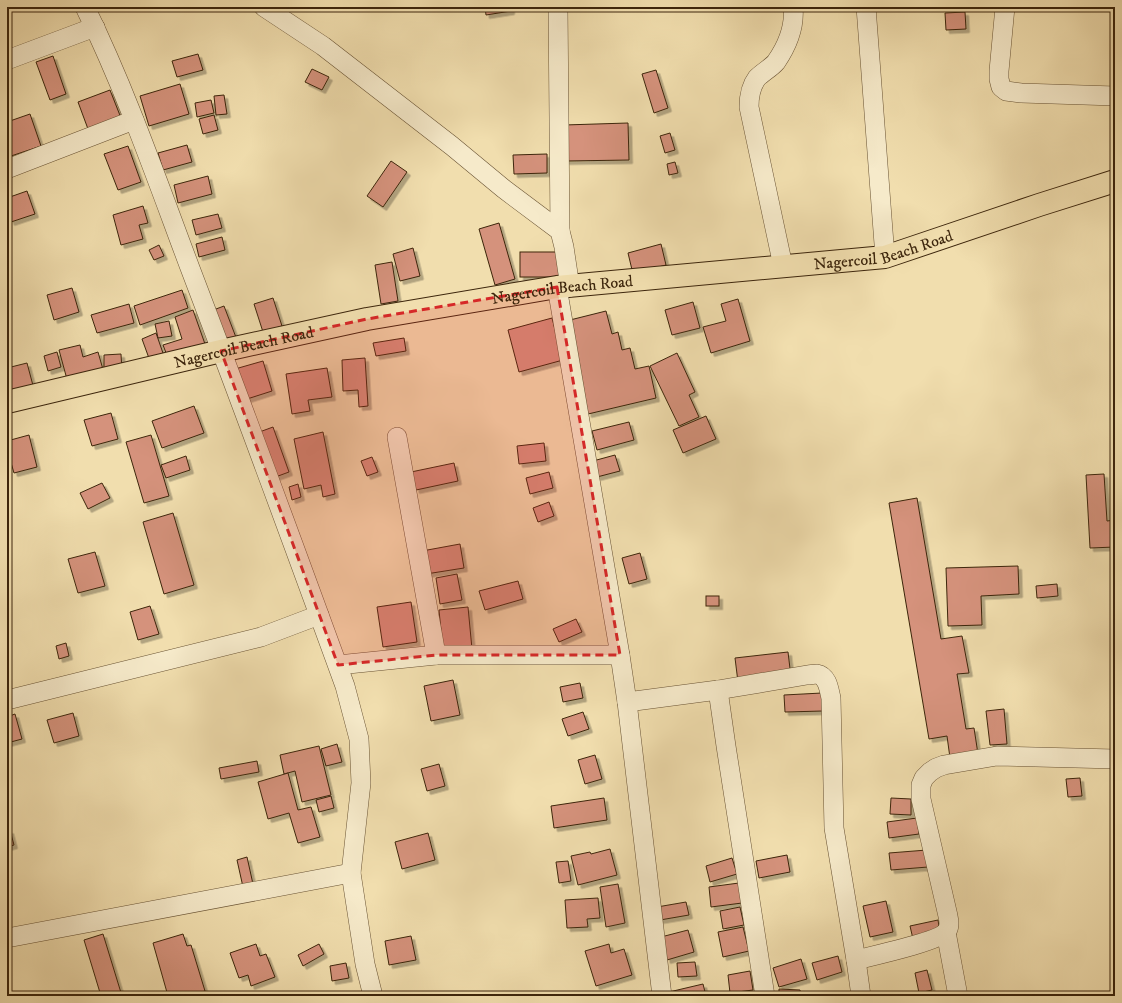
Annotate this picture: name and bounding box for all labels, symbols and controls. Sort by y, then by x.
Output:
street label: Nagercoil Beach Road [813,226,955,274]
street label: Nagercoil Beach Road [490,271,634,309]
street label: Nagercoil Beach Road [172,322,315,373]

